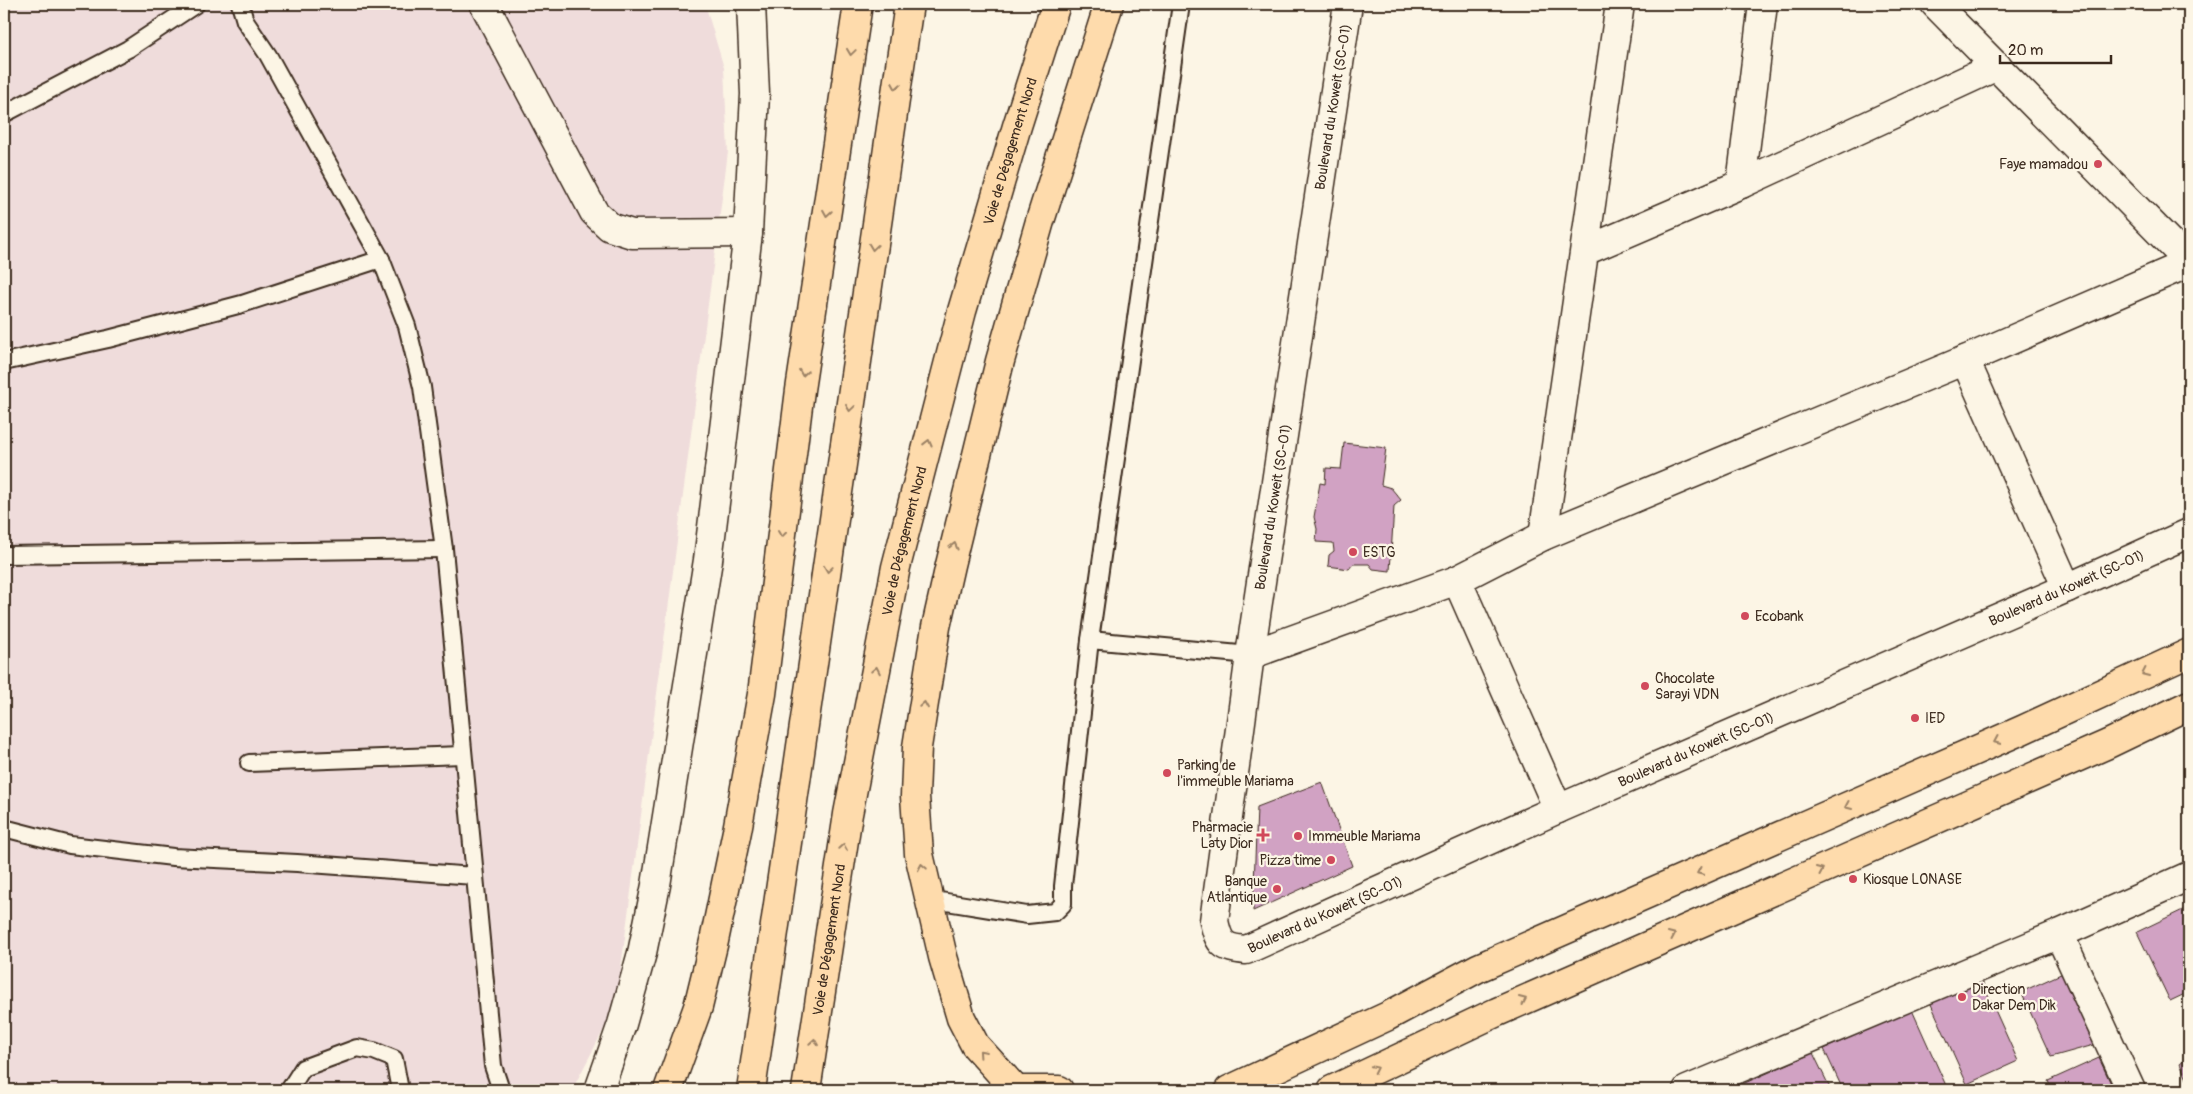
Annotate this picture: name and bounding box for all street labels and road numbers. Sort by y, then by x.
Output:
street label: Boulevard du Koweit (SC-01) [1311,23,1355,191]
street label: Voie de Dégagement Nord [980,75,1040,227]
street label: Boulevard du Koweit (SC-01) [1251,423,1295,591]
street label: Voie de Dégagement Nord [878,464,930,617]
street label: Boulevard du Koweit (SC-01) [1986,546,2146,629]
street label: Boulevard du Koweit (SC-01) [1615,708,1776,790]
street label: Voie de Dégagement Nord [809,863,849,1017]
street label: Boulevard du Koweit (SC-01) [1245,872,1405,957]

